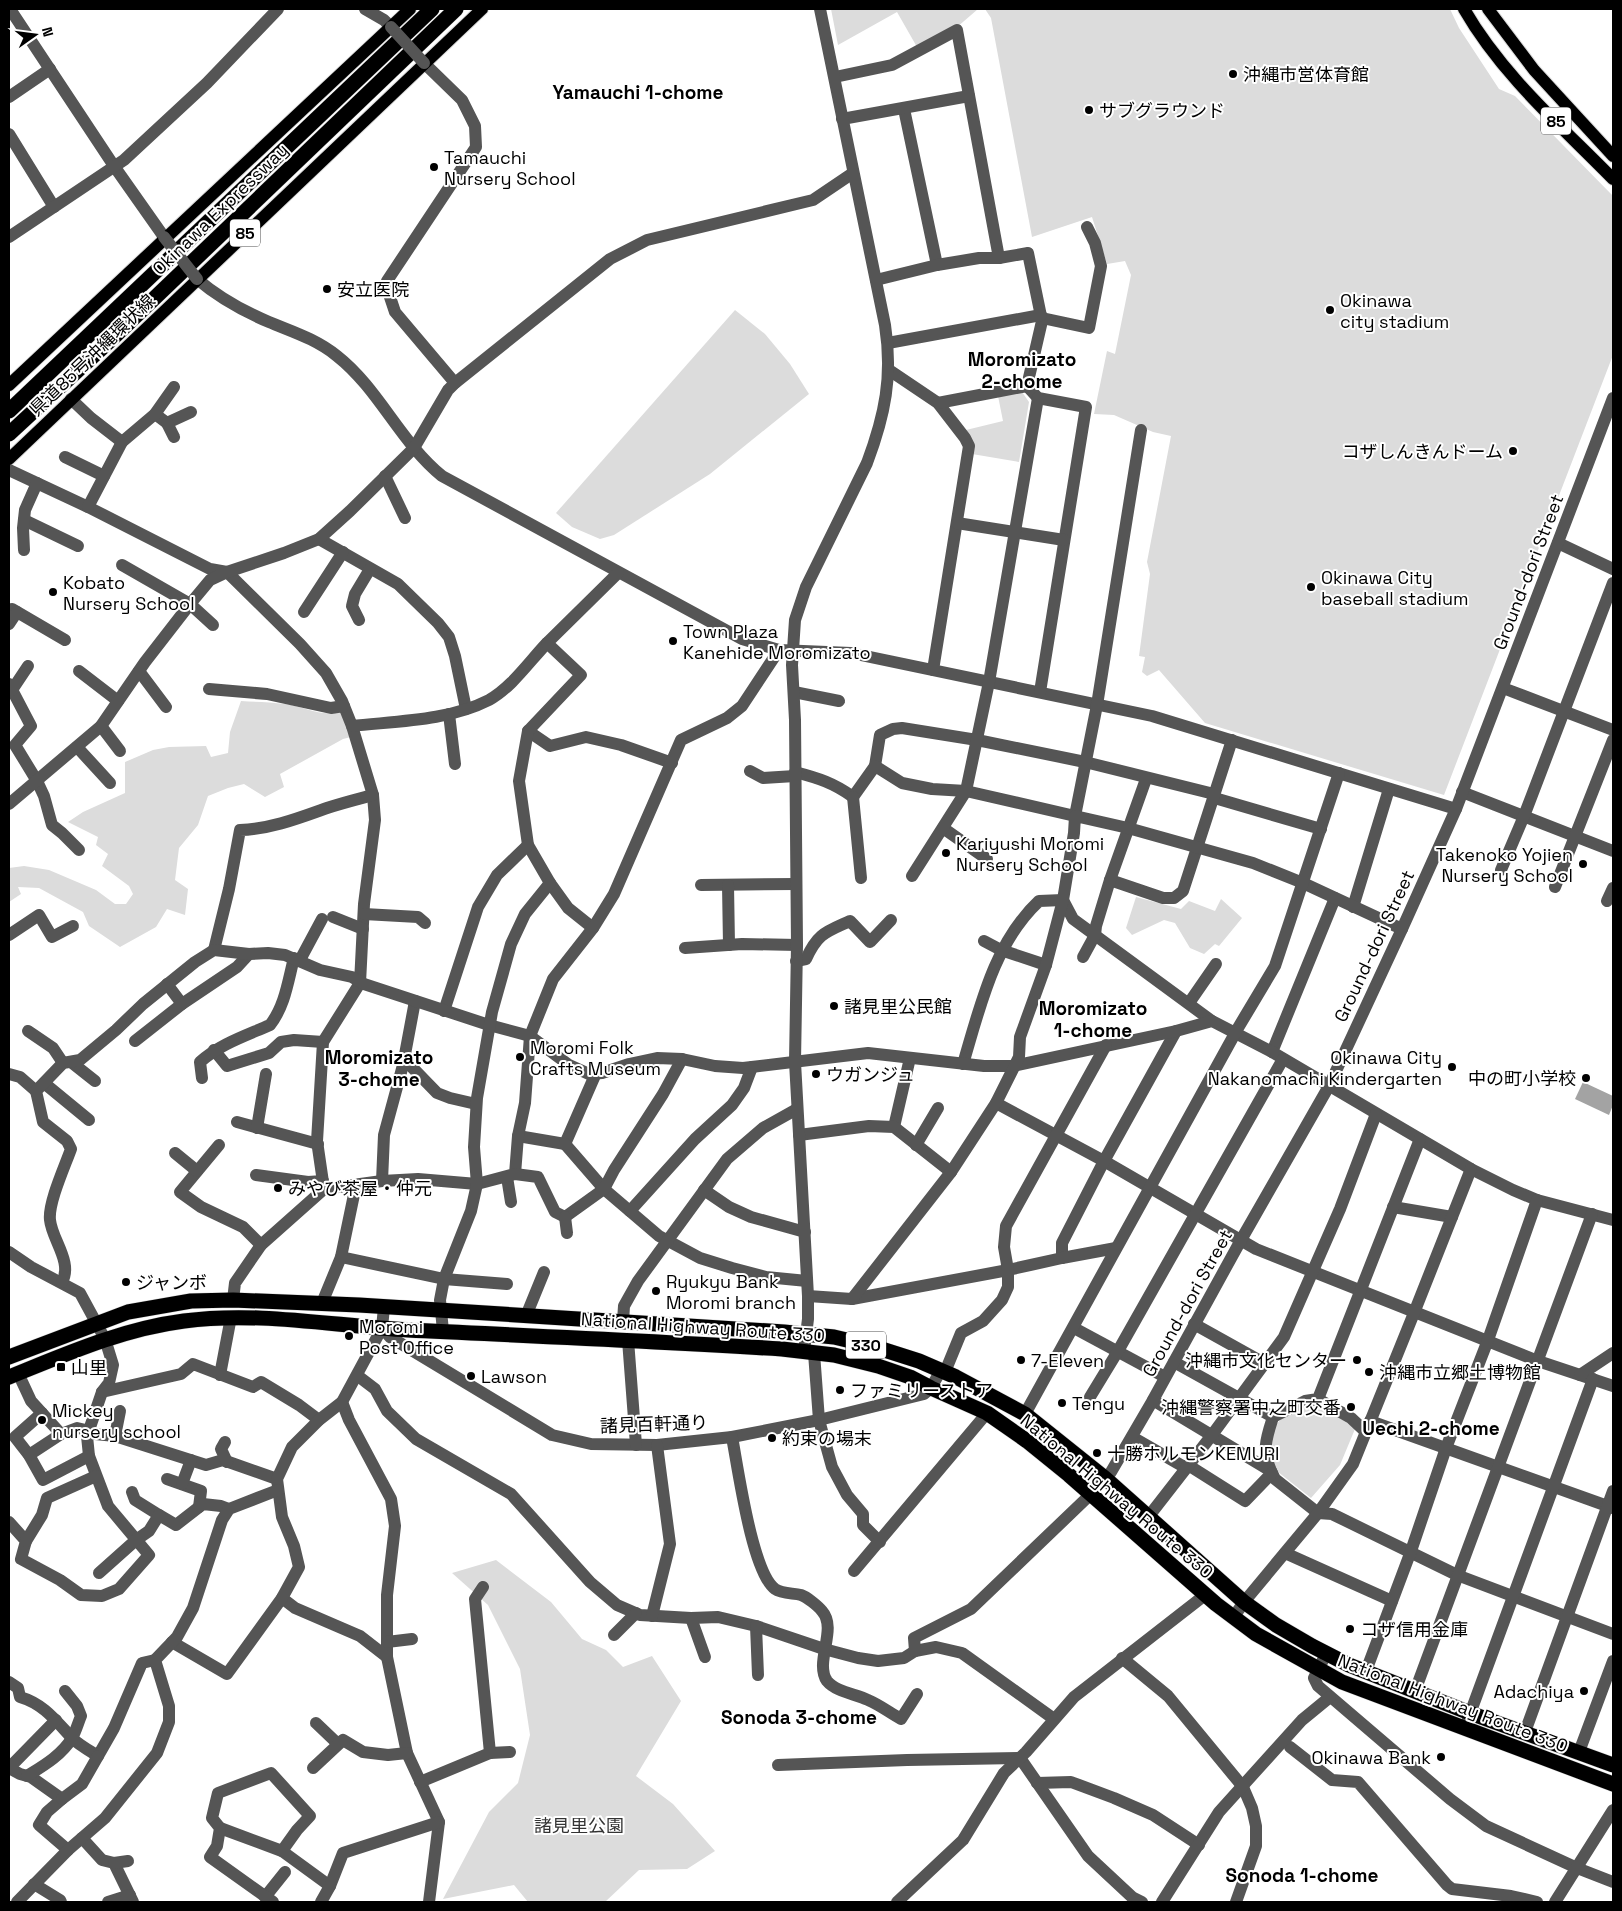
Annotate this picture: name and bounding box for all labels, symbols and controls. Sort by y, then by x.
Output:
north arrow [10,10,60,60]
text: N [38,25,57,39]
place label: 沖縄市営体育館 [1243,63,1369,86]
marker: 沖縄市営体育館 [1227,68,1239,80]
district label: Yamauchi 1-chome [552,80,724,105]
place label: サブグラウンド [1099,99,1225,122]
marker: サブグラウンド [1083,104,1095,116]
road number: 85 [1541,108,1571,134]
street label: Okinawa Expressway [147,138,293,280]
place label: Tamauchi Nursery School [444,146,576,190]
marker: Tamauchi Nursery School [428,161,440,173]
road number: 85 [230,220,260,247]
place label: 安立医院 [337,278,409,301]
marker: 安立医院 [321,283,333,295]
street label: 県道85号沖縄環状線 [24,289,160,421]
place label: Okinawa city stadium [1340,289,1449,333]
marker: Okinawa city stadium [1324,304,1336,316]
district label: Moromizato 2-chome [968,347,1076,394]
place label: コザしんきんドーム [1342,440,1503,463]
marker: コザしんきんドーム [1507,445,1519,457]
street label: Ground-dori Street [1488,491,1568,653]
place label: Okinawa City baseball stadium [1321,566,1469,610]
place label: Kobato Nursery School [63,571,195,615]
marker: Okinawa City baseball stadium [1305,581,1317,593]
marker: Kobato Nursery School [47,586,59,598]
place label: Town Plaza Kanehide Moromizato [683,620,871,664]
marker: Town Plaza Kanehide Moromizato [667,635,679,647]
place label: Kariyushi Moromi Nursery School [956,832,1104,876]
place label: Takenoko Yojien Nursery School [1436,843,1573,887]
marker: Kariyushi Moromi Nursery School [940,847,952,859]
marker: Takenoko Yojien Nursery School [1577,858,1589,870]
street label: Ground-dori Street [1329,866,1419,1026]
place label: 諸見里公民館 [844,995,952,1018]
district label: Moromizato 1-chome [1039,996,1147,1043]
marker: 諸見里公民館 [828,1000,840,1012]
place label: Moromi Folk Crafts Museum [530,1036,661,1080]
district label: Moromizato 3-chome [325,1045,433,1092]
place label: Okinawa City Nakanomachi Kindergarten [1208,1046,1442,1090]
marker: Moromi Folk Crafts Museum [514,1051,526,1063]
marker: Okinawa City Nakanomachi Kindergarten [1446,1061,1458,1073]
place label: ウガンジュ [826,1063,915,1086]
place label: 中の町小学校 [1468,1067,1576,1090]
marker: ウガンジュ [810,1068,822,1080]
marker: 中の町小学校 [1580,1072,1592,1084]
place label: みやび茶屋・仲元 [288,1177,432,1200]
marker: みやび茶屋・仲元 [272,1182,284,1194]
street label: Ground-dori Street [1137,1225,1237,1381]
place label: Ryukyu Bank Moromi branch [666,1270,796,1314]
place label: ジャンボ [136,1271,207,1294]
marker: ジャンボ [120,1276,132,1288]
marker: Ryukyu Bank Moromi branch [650,1285,662,1297]
street label: National Highway Route 330 [580,1307,826,1347]
place label: Moromi Post Office [359,1315,454,1359]
marker: Moromi Post Office [343,1330,355,1342]
road number: 330 [846,1332,886,1358]
place label: 7-Eleven [1031,1349,1104,1372]
place label: 沖縄市文化センター [1185,1349,1347,1372]
marker: 7-Eleven [1015,1354,1027,1366]
marker: 沖縄市文化センター [1351,1354,1363,1366]
place label: 山里 [71,1356,107,1379]
marker: 山里 [55,1361,67,1373]
place label: 沖縄市立郷土博物館 [1379,1361,1541,1384]
place label: Lawson [481,1365,547,1388]
marker: 沖縄市立郷土博物館 [1363,1366,1375,1378]
marker: Lawson [465,1370,477,1382]
place label: ファミリーストア [850,1379,993,1402]
marker: ファミリーストア [834,1384,846,1396]
place label: Tengu [1072,1392,1125,1415]
place label: 沖縄警察署中之町交番 [1161,1396,1341,1419]
marker: Tengu [1056,1397,1068,1409]
place label: Mickey nursery school [52,1399,181,1443]
marker: 沖縄警察署中之町交番 [1345,1401,1357,1413]
street label: National Highway Route 330 [1016,1409,1218,1583]
street label: 諸見百軒通り [600,1411,708,1437]
marker: Mickey nursery school [36,1414,48,1426]
district label: Uechi 2-chome [1362,1416,1500,1441]
place label: 約束の場末 [782,1427,872,1450]
marker: 約束の場末 [766,1432,778,1444]
place label: 十勝ホルモンKEMURI [1107,1442,1279,1465]
marker: 十勝ホルモンKEMURI [1091,1447,1103,1459]
place label: コザ信用金庫 [1360,1618,1468,1641]
marker: コザ信用金庫 [1344,1623,1356,1635]
street label: National Highway Route 330 [1335,1648,1571,1758]
place label: Adachiya [1493,1680,1574,1703]
marker: Adachiya [1578,1685,1590,1697]
district label: Sonoda 3-chome [721,1705,877,1730]
place label: Okinawa Bank [1311,1746,1431,1769]
marker: Okinawa Bank [1435,1751,1447,1763]
park label: 諸見里公園 [534,1814,624,1837]
district label: Sonoda 1-chome [1226,1863,1378,1888]

